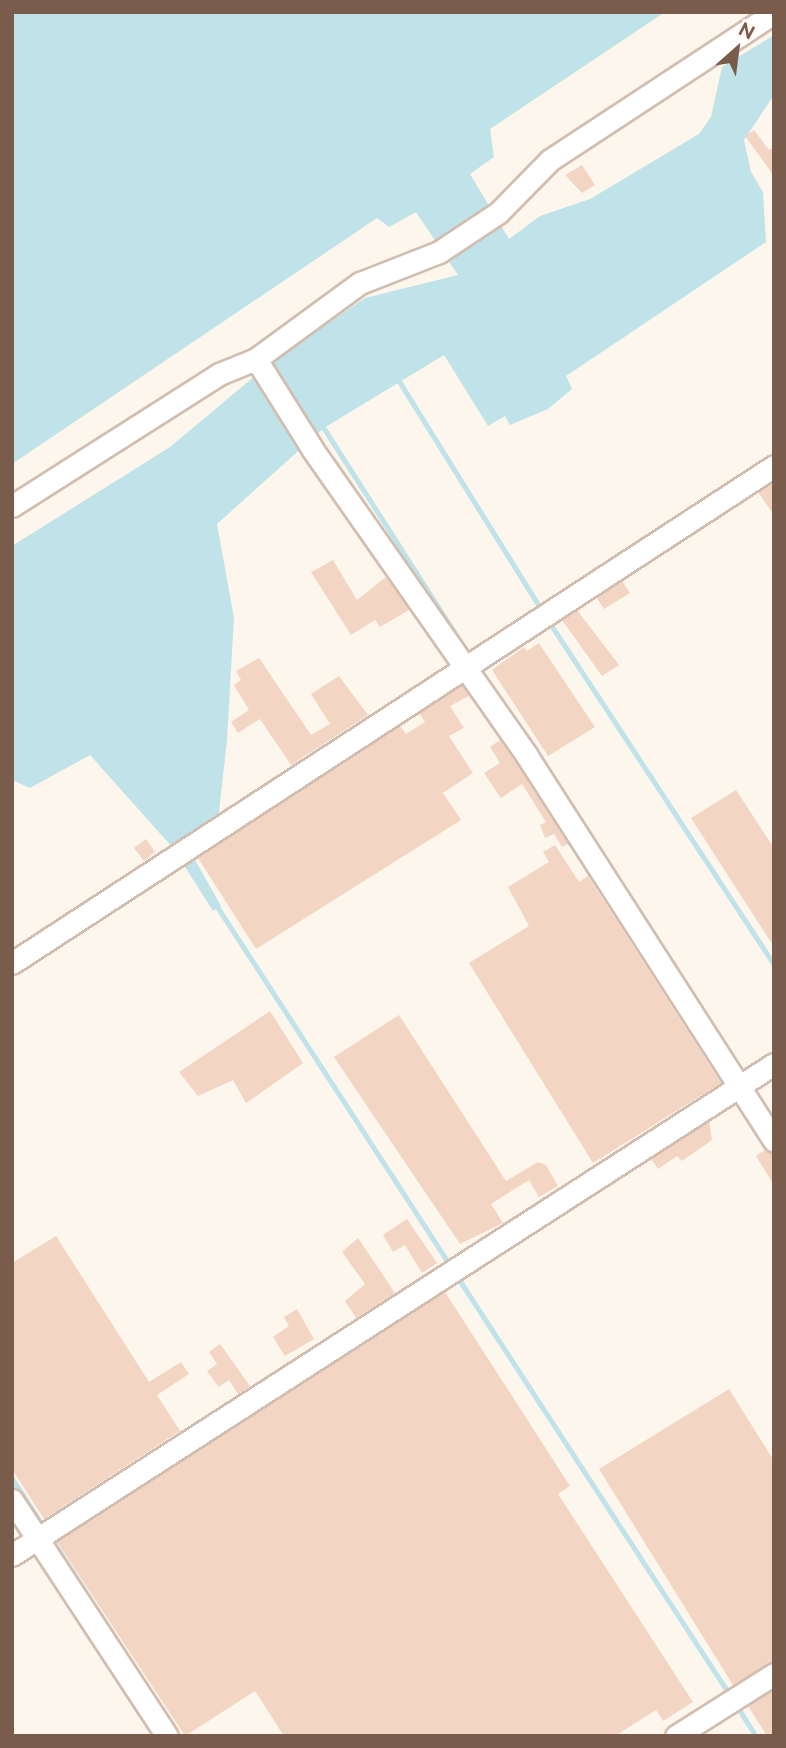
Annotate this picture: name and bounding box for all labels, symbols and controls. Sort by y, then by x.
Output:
north arrow [702,14,772,84]
text: N [735,17,758,44]

